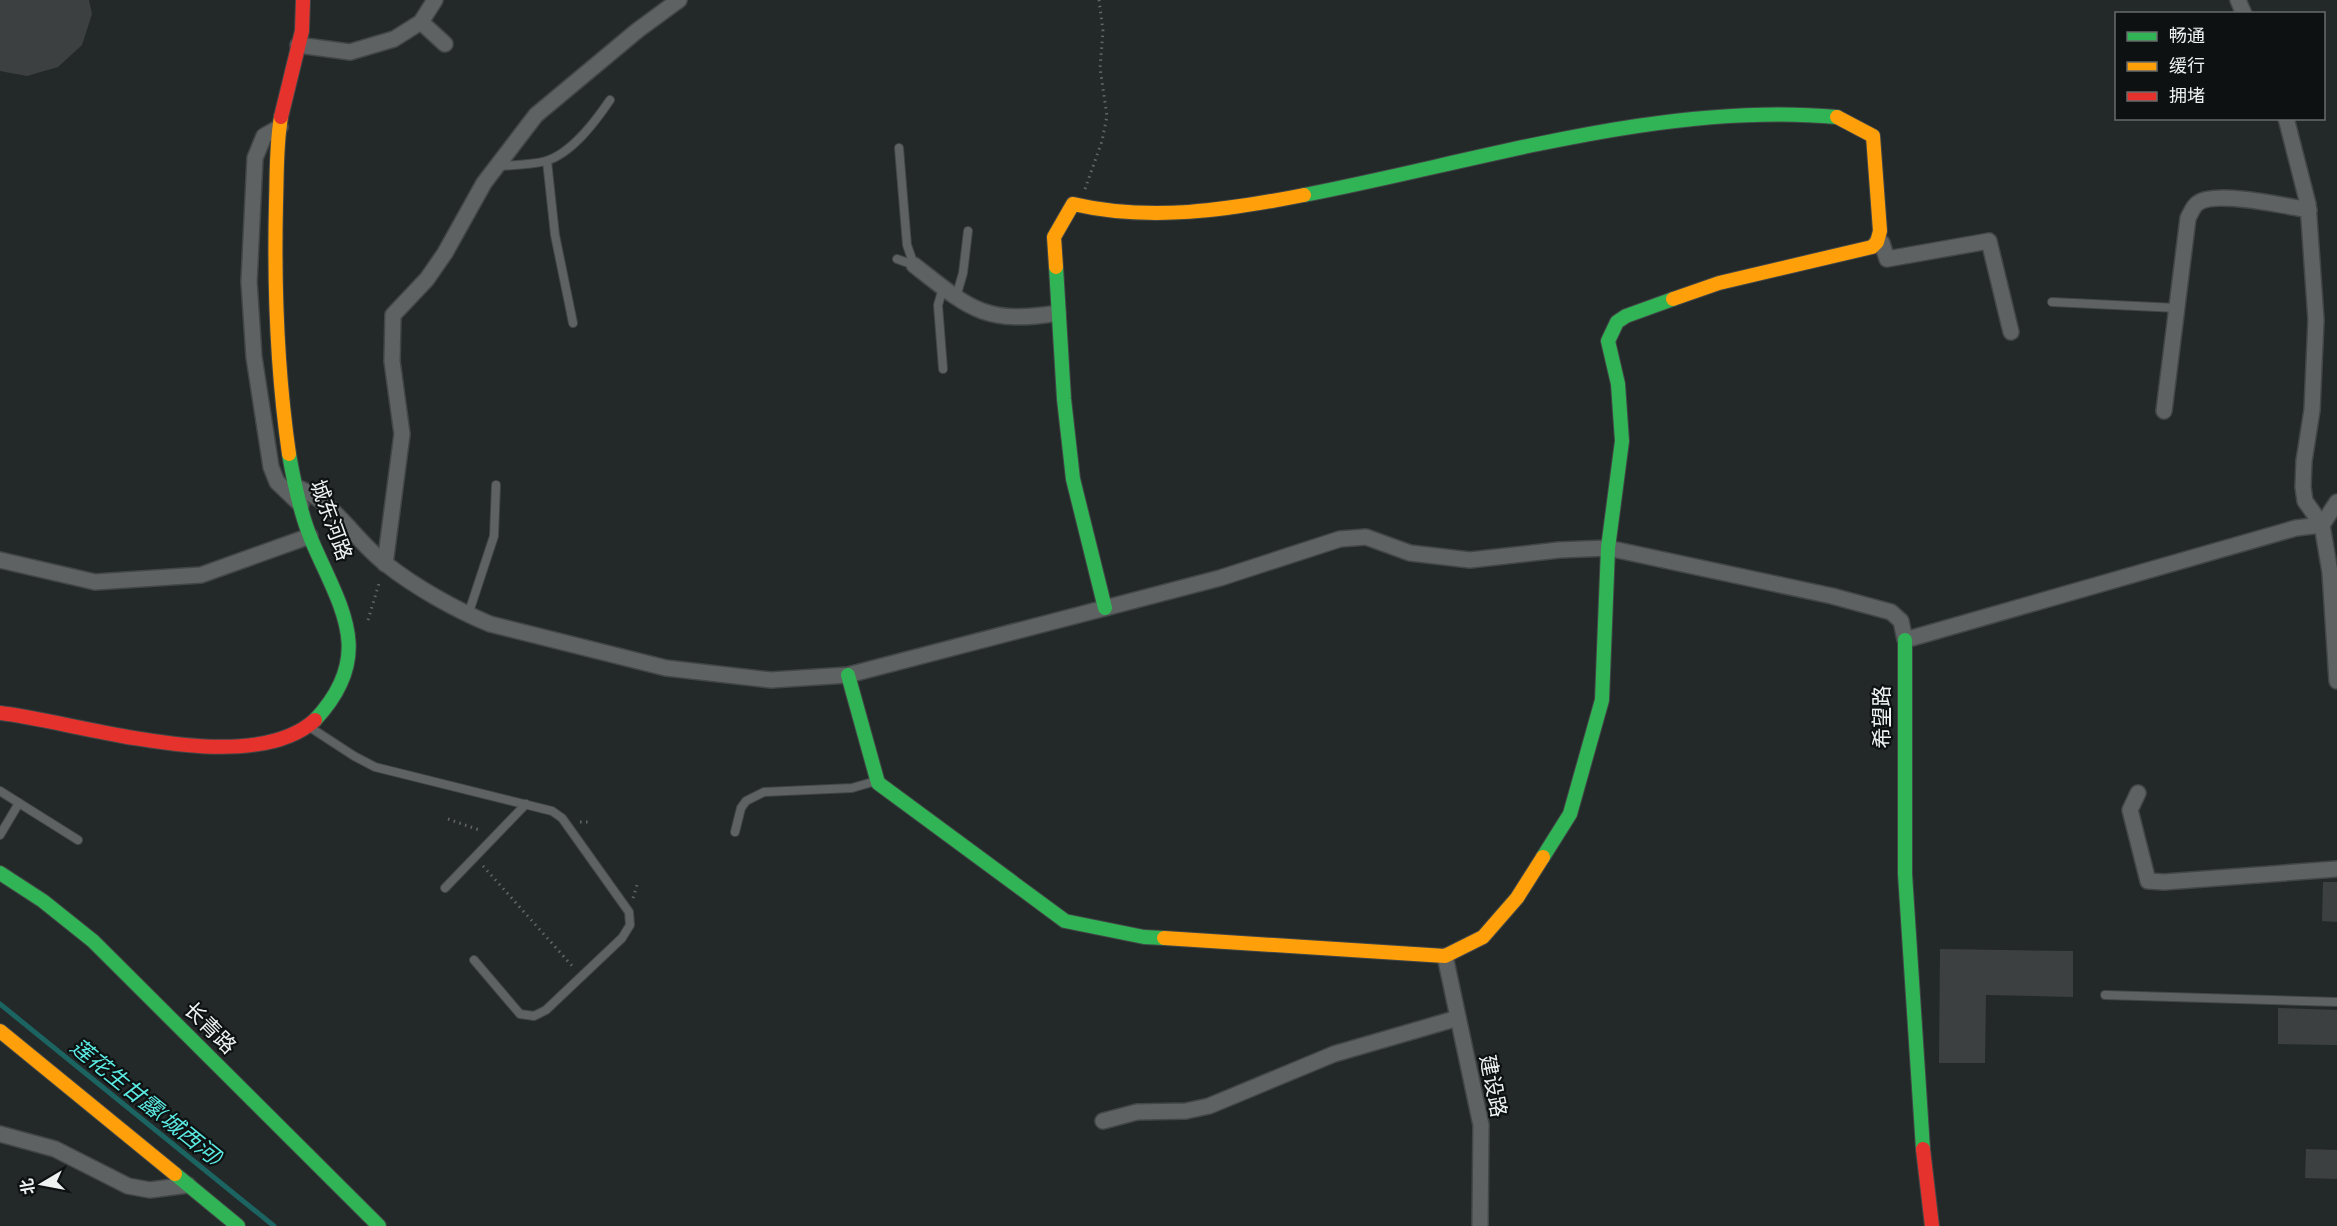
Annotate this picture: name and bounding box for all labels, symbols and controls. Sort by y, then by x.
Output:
legend [2115,12,2325,120]
text: 畅通 [2169,25,2205,46]
text: 缓行 [2169,55,2205,76]
text: 拥堵 [2169,85,2205,106]
street label: 城东河路 [305,476,358,564]
street label: 希望路 [1869,686,1894,749]
street label: 长青路 [179,997,241,1059]
water label: 莲花生甘露(城西河) [66,1033,228,1171]
street label: 建设路 [1475,1053,1512,1119]
north arrow [12,1154,72,1214]
text: 北 [17,1177,38,1196]

